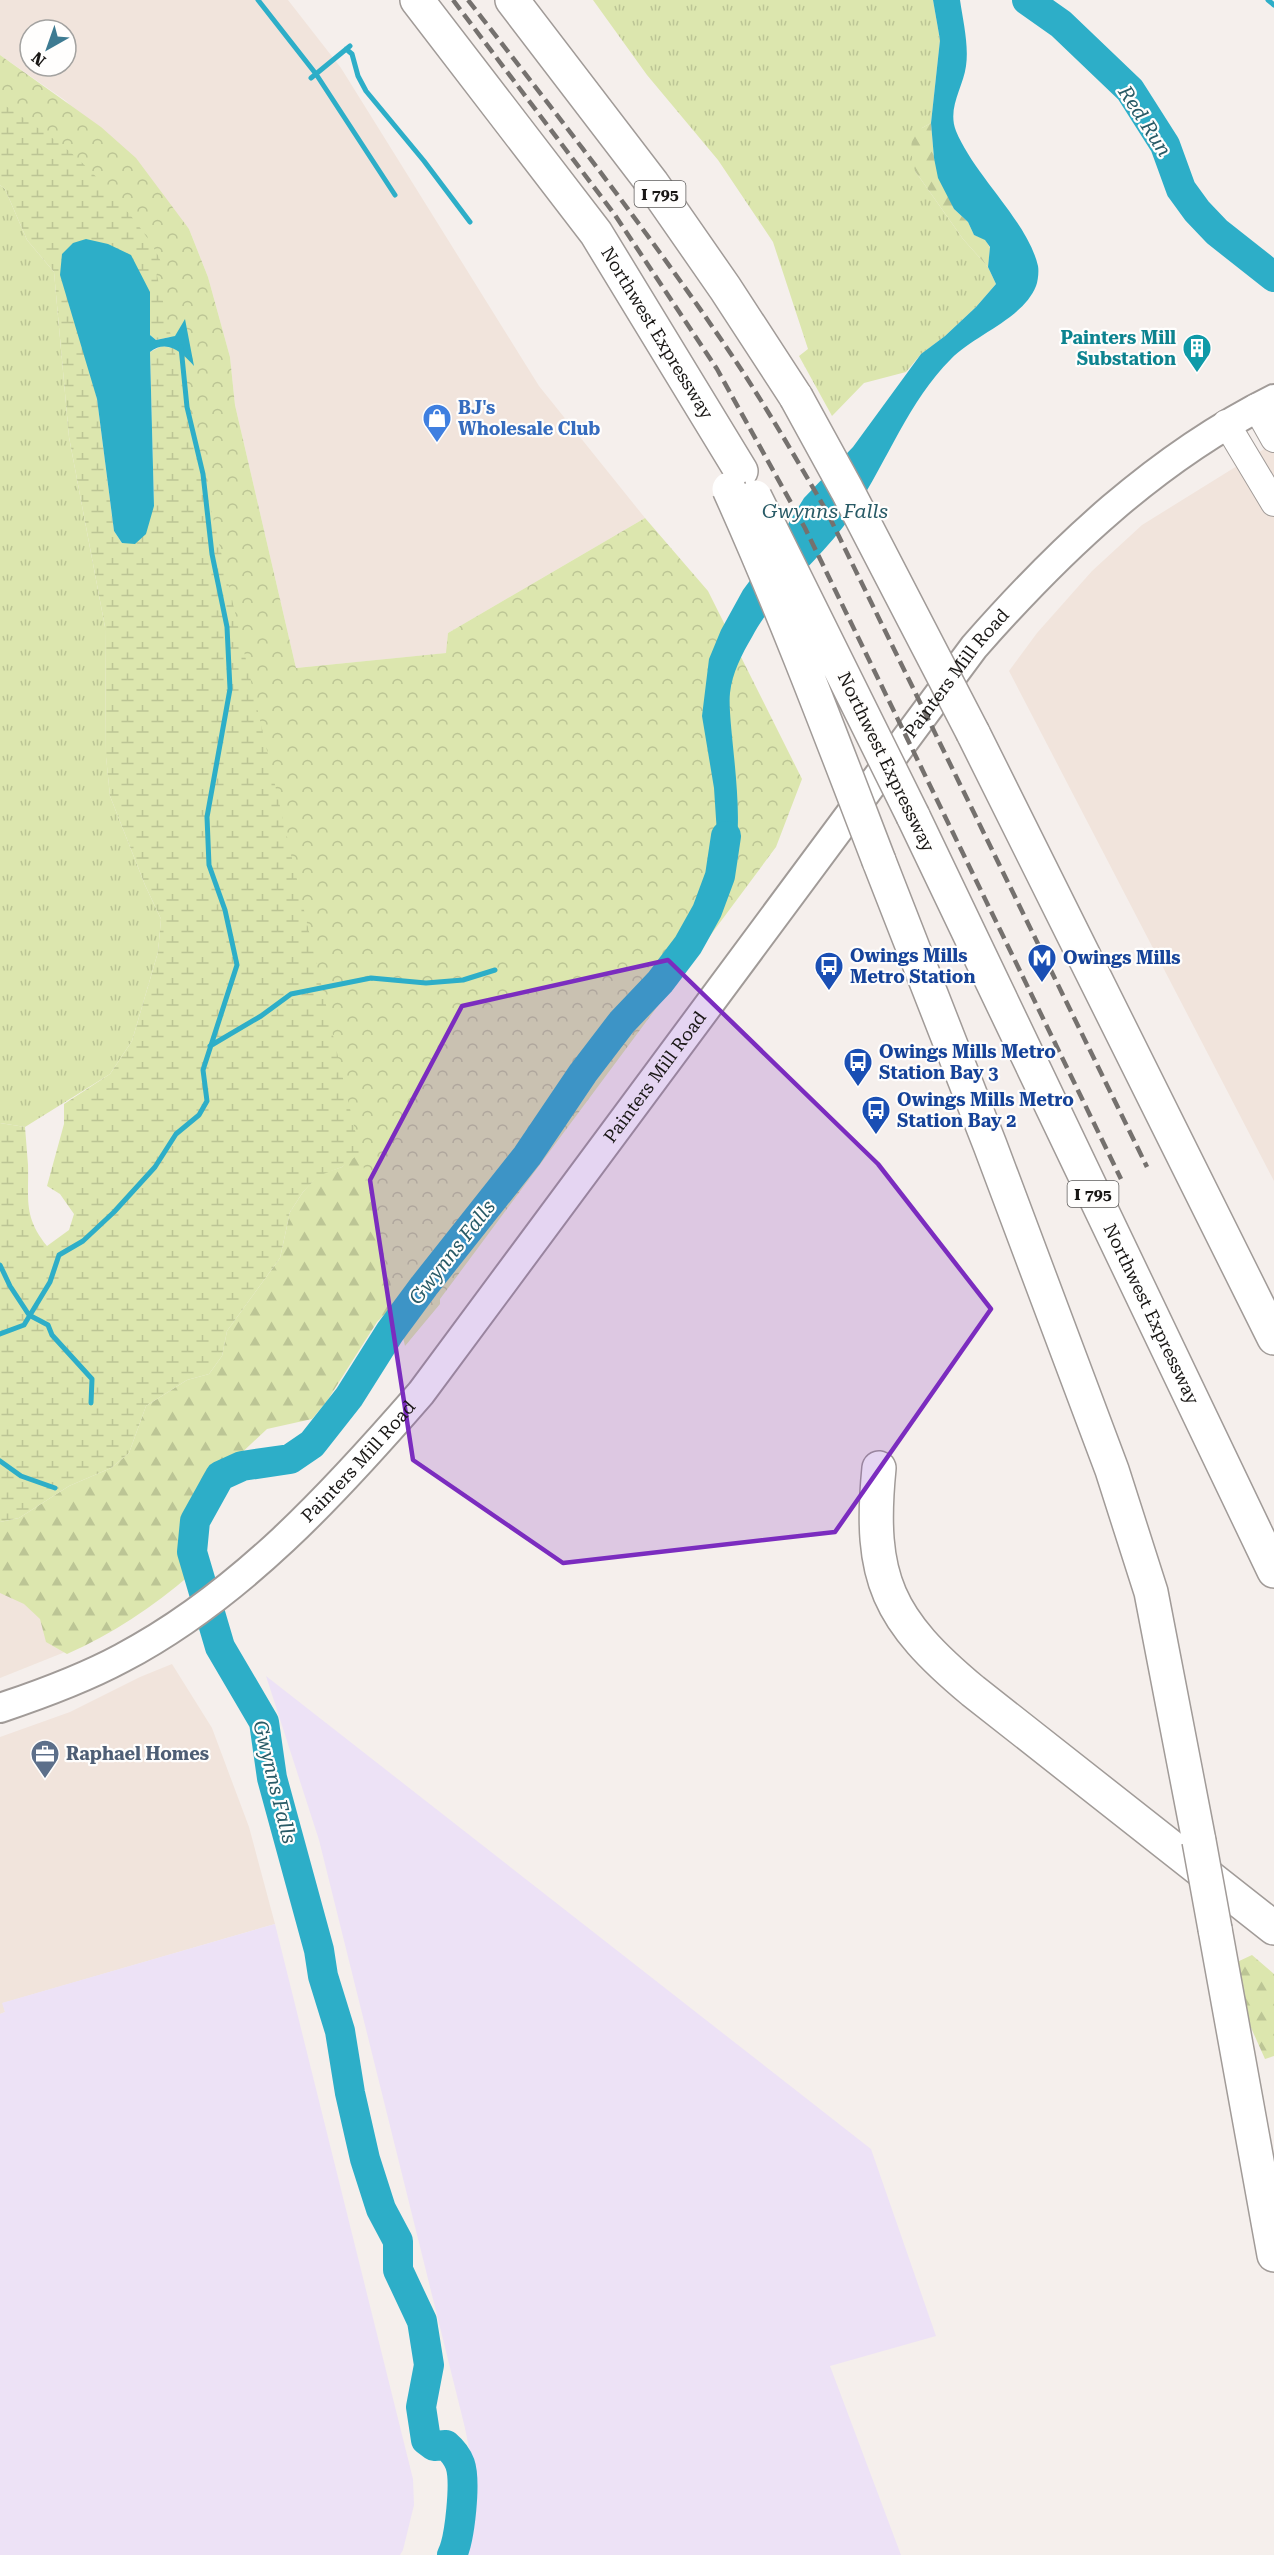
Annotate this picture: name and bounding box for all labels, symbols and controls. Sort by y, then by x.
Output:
north arrow [18,18,78,78]
text: N [28,48,50,70]
water label: Red Run [1113,80,1177,161]
road number: I 795 [634,181,686,207]
street label: Northwest Expressway [597,243,718,423]
place label: Painters Mill Substation [1060,327,1176,369]
building icon: Painters Mill Substation [1181,332,1213,374]
place label: BJ's Wholesale Club [458,397,600,439]
shop icon: BJ's Wholesale Club [421,402,453,444]
water label: Gwynns Falls [762,499,888,523]
street label: Painters Mill Road [899,604,1013,742]
street label: Northwest Expressway [834,668,939,855]
metro station icon: Owings Mills [1026,942,1058,984]
place label: Owings Mills Metro Station [850,945,976,987]
place label: Owings Mills [1063,947,1181,968]
bus stop icon: Owings Mills Metro Station [813,950,845,992]
street label: Painters Mill Road [599,1007,710,1147]
place label: Owings Mills Metro Station Bay 3 [879,1041,1056,1083]
bus stop icon: Owings Mills Metro Station Bay 3 [842,1046,874,1088]
place label: Owings Mills Metro Station Bay 2 [897,1089,1074,1131]
bus stop icon: Owings Mills Metro Station Bay 2 [860,1094,892,1136]
road number: I 795 [1068,1181,1118,1207]
water label: Gwynns Falls [404,1195,500,1309]
street label: Northwest Expressway [1099,1220,1204,1408]
street label: Painters Mill Road [297,1396,420,1526]
water label: Gwynns Falls [248,1718,302,1846]
office icon: Raphael Homes [29,1738,61,1780]
place label: Raphael Homes [66,1743,209,1764]

